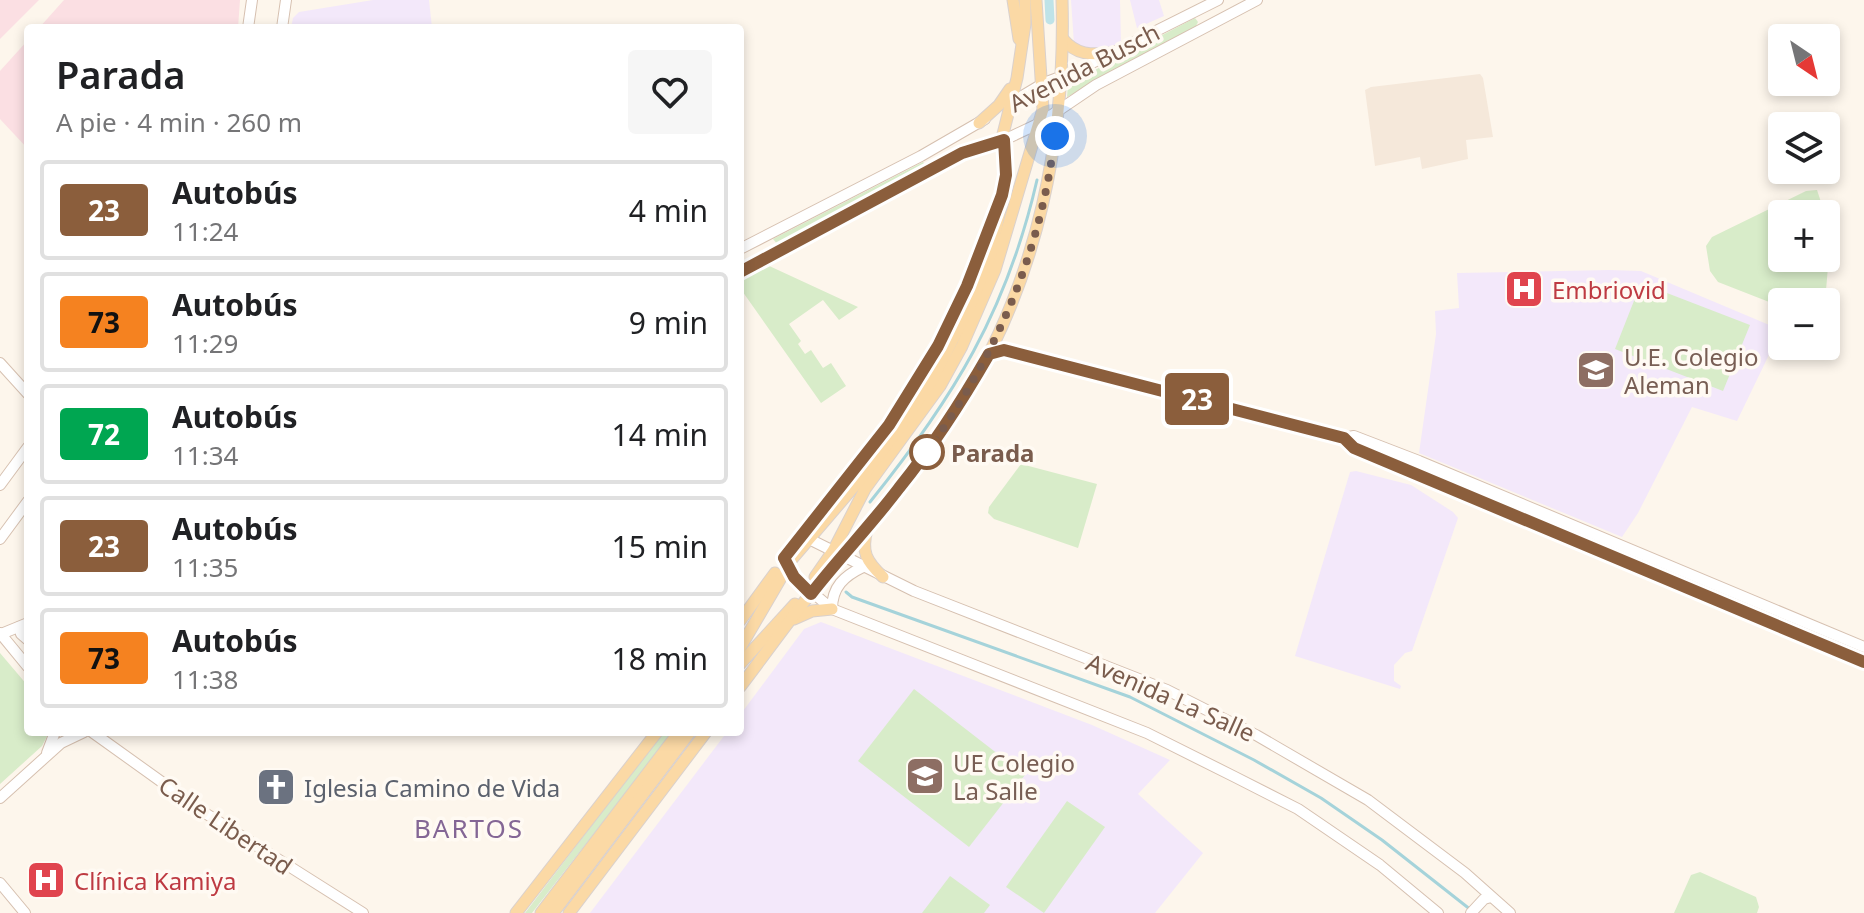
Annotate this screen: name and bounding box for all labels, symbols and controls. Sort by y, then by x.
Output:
street label: Avenida Busch [1003,15,1165,119]
north arrow [1768,24,1840,96]
map controls [1768,24,1840,360]
text: Parada [56,48,186,100]
button: heart [628,50,712,134]
text: A pie · 4 min · 260 m [56,104,302,140]
button: layers [1768,112,1840,184]
your location [1035,116,1075,156]
text: Autobús [172,172,298,213]
text: 4 min [629,190,708,231]
text: 23 [88,191,120,229]
button: + [1768,200,1840,272]
text: 11:24 [172,213,238,249]
hospital icon: Embriovid [1503,268,1545,310]
place label: Embriovid [1552,273,1666,306]
text: Autobús [172,284,298,325]
button: − [1768,288,1840,360]
text: 9 min [629,302,708,343]
text: 73 [88,303,120,341]
text: 11:29 [172,325,238,361]
place label: U.E. Colegio Aleman [1624,340,1758,401]
school or university icon: U.E. Colegio Aleman [1575,349,1617,391]
line badge: 23 [1161,373,1233,425]
text: 23 [1181,380,1213,418]
text: Autobús [172,396,298,437]
text: 14 min [612,414,708,455]
text: 72 [88,415,120,453]
marker: Parada [910,435,944,469]
place label: Parada [951,436,1034,469]
text: 11:34 [172,437,238,473]
text: Autobús [172,508,298,549]
text: 15 min [612,526,708,567]
text: 23 [88,527,120,565]
text: 11:35 [172,549,238,585]
text: Autobús [172,620,298,661]
text: 18 min [612,638,708,679]
text: 73 [88,639,120,677]
street label: Avenida La Salle [1081,645,1261,749]
text: 11:38 [172,661,238,697]
place label: UE Colegio La Salle [953,746,1075,807]
school or university icon: UE Colegio La Salle [904,755,946,797]
church icon: Iglesia Camino de Vida [255,766,297,808]
street label: Calle Libertad [153,768,299,882]
place label: Iglesia Camino de Vida [304,771,560,804]
district label: BARTOS [414,810,524,846]
hospital icon: Clínica Kamiya [25,859,67,901]
place label: Clínica Kamiya [74,864,236,897]

